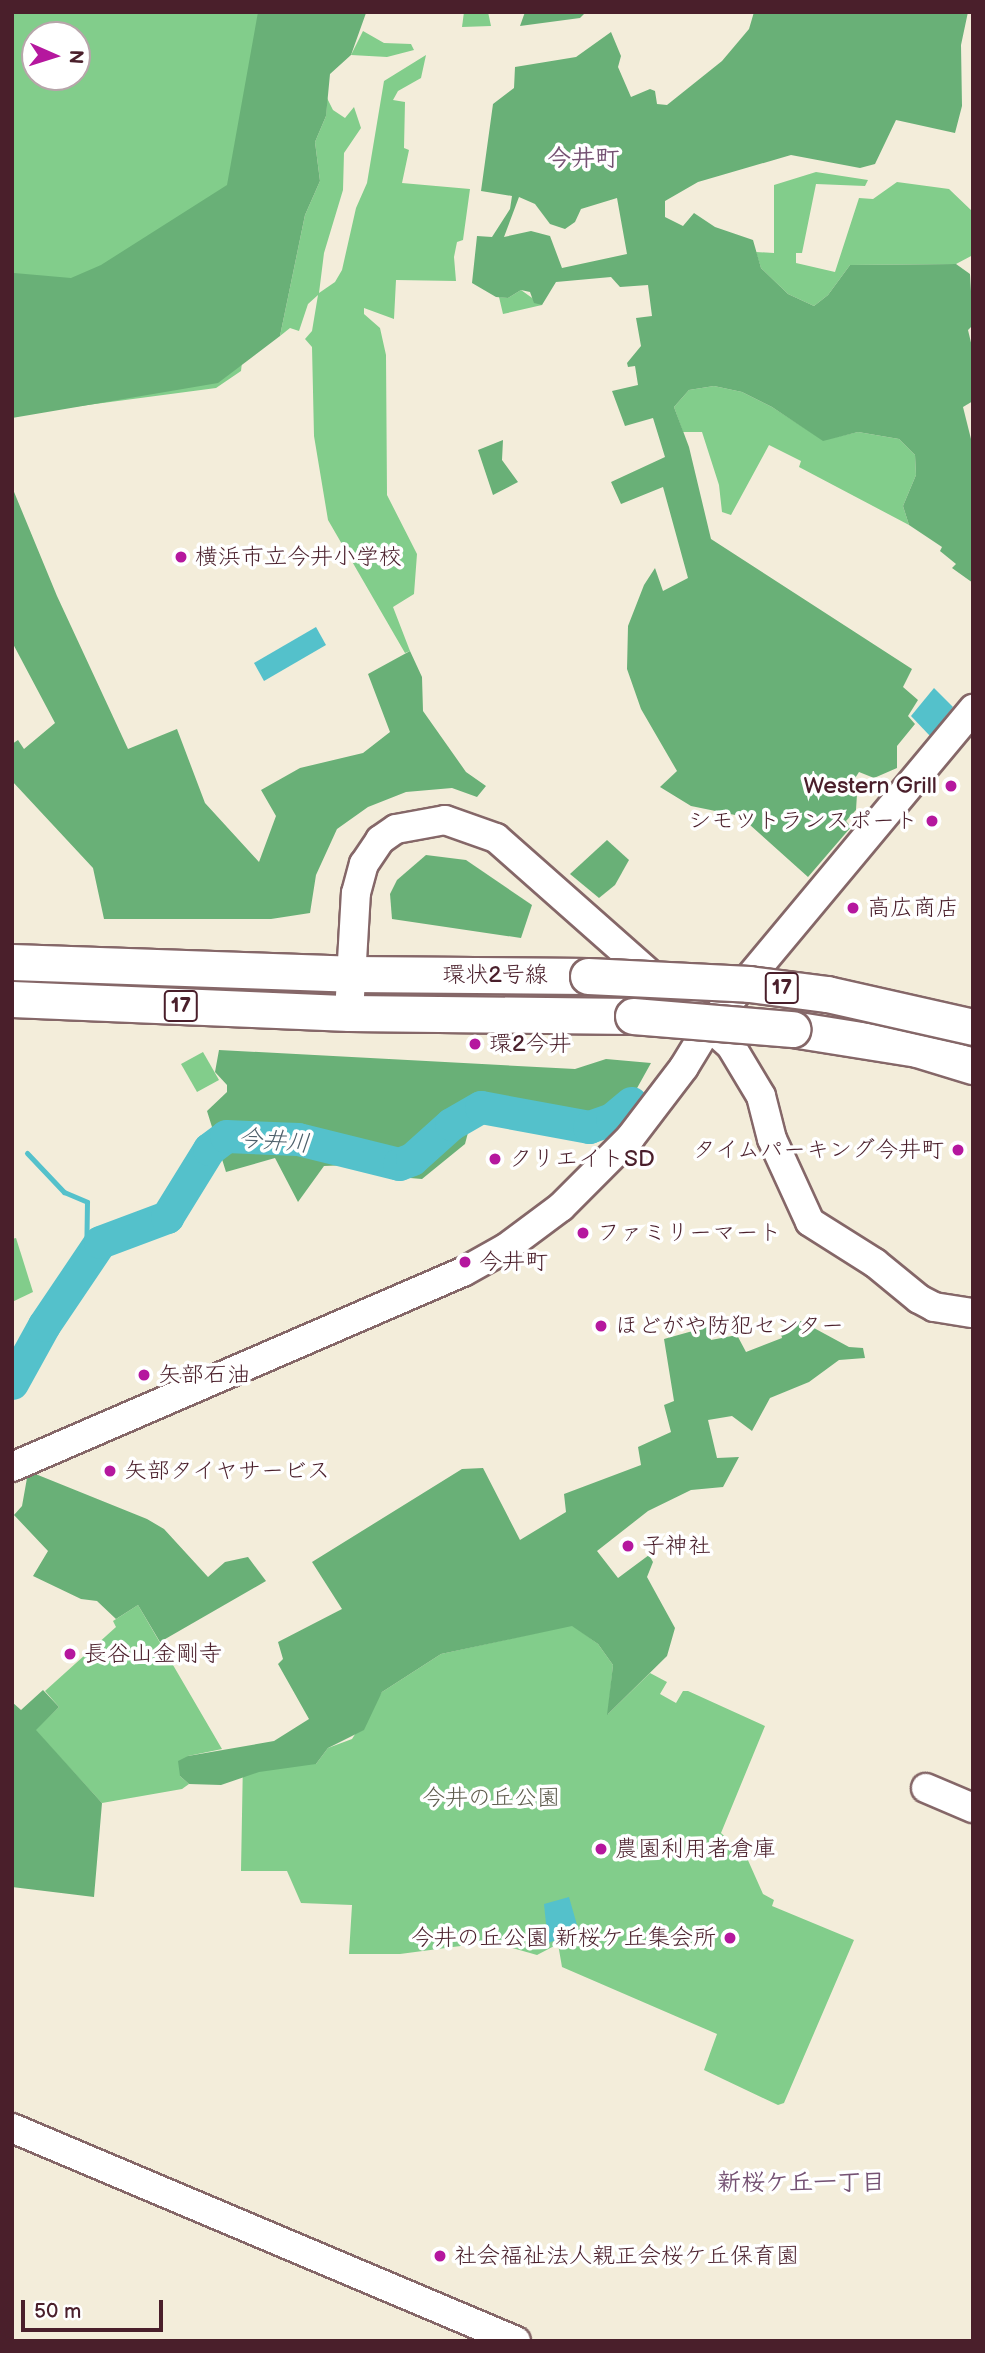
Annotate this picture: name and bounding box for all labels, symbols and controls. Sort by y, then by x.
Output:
north arrow [21,21,91,91]
text: N [64,49,87,65]
district label: 今井町 [547,145,619,173]
place label: 横浜市立今井小学校 [195,543,402,571]
marker: 横浜市立今井小学校 [173,549,189,565]
place label: Western Grill [804,772,937,800]
marker: Western Grill [943,778,959,794]
place label: シモツトランスポート [688,807,918,835]
marker: シモツトランスポート [924,813,940,829]
place label: 高広商店 [867,894,959,922]
marker: 高広商店 [845,900,861,916]
street label: 環状2号線 [442,961,548,989]
road number: 17 [764,970,800,1006]
road number: 17 [164,988,198,1024]
place label: 環2今井 [489,1030,572,1058]
marker: 環2今井 [467,1036,483,1052]
water label: 今井川 [237,1124,311,1158]
place label: タイムパーキング今井町 [691,1136,944,1164]
marker: タイムパーキング今井町 [950,1142,966,1158]
place label: クリエイトSD [509,1145,655,1173]
marker: クリエイトSD [487,1151,503,1167]
place label: ファミリーマート [597,1219,781,1247]
marker: ファミリーマート [575,1225,591,1241]
place label: 今井町 [479,1248,548,1276]
marker: 今井町 [457,1254,473,1270]
place label: ほどがや防犯センター [615,1312,845,1340]
marker: ほどがや防犯センター [593,1318,609,1334]
place label: 矢部石油 [158,1361,250,1389]
marker: 矢部石油 [136,1367,152,1383]
place label: 矢部タイヤサービス [124,1457,331,1485]
marker: 矢部タイヤサービス [102,1463,118,1479]
place label: 子神社 [642,1532,711,1560]
marker: 子神社 [620,1538,636,1554]
place label: 長谷山金剛寺 [84,1640,222,1668]
marker: 長谷山金剛寺 [62,1646,78,1662]
park label: 今井の丘公園 [422,1784,560,1812]
place label: 農園利用者倉庫 [615,1835,776,1863]
marker: 農園利用者倉庫 [593,1841,609,1857]
place label: 今井の丘公園 新桜ケ丘集会所 [411,1924,716,1952]
marker: 今井の丘公園 新桜ケ丘集会所 [722,1930,738,1946]
district label: 新桜ケ丘一丁目 [717,2169,885,2197]
place label: 社会福祉法人親正会桜ケ丘保育園 [454,2242,799,2270]
marker: 社会福祉法人親正会桜ケ丘保育園 [432,2248,448,2264]
scale bar [24,2286,166,2330]
text: 50 m [34,2299,81,2324]

